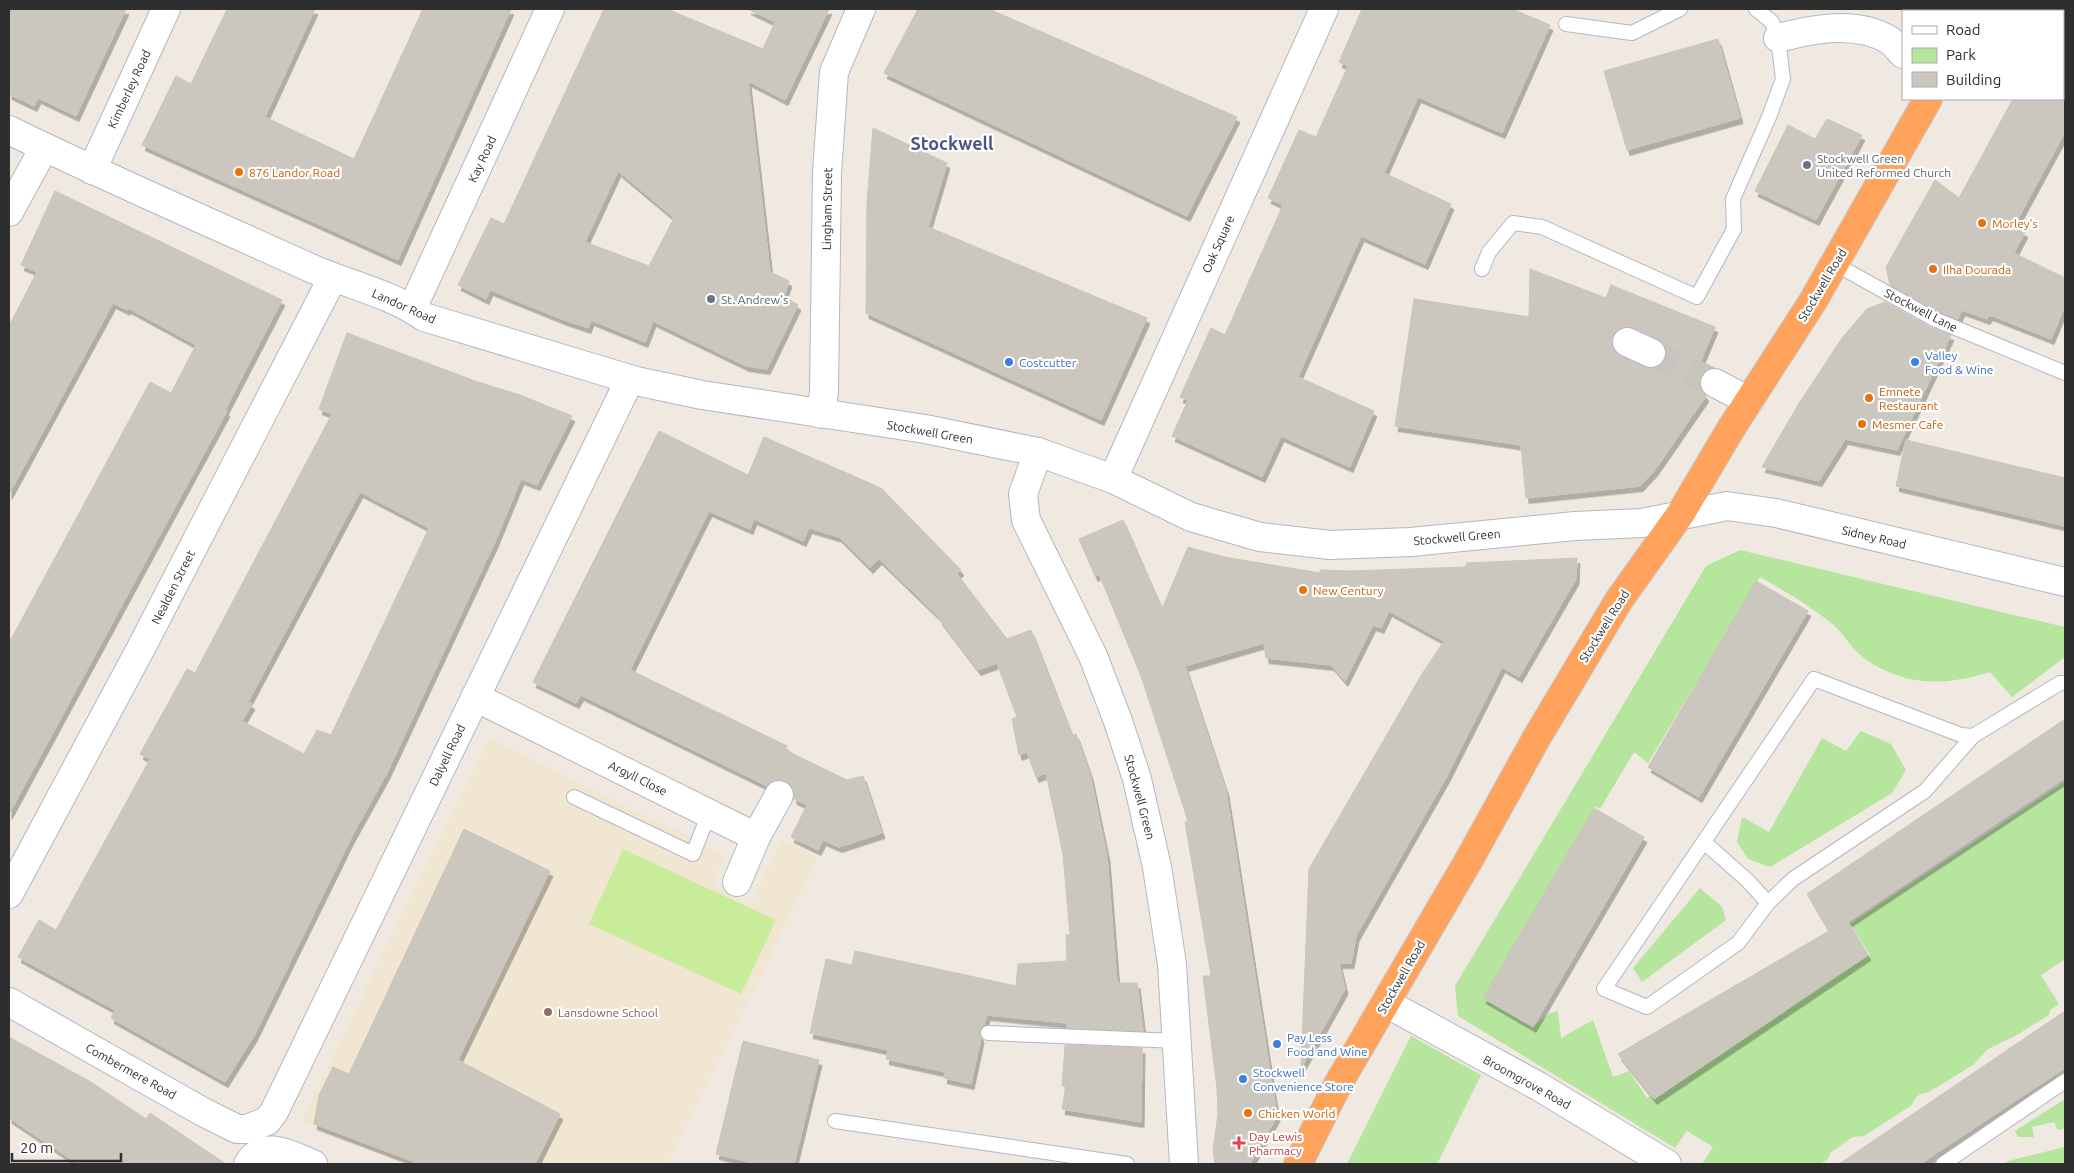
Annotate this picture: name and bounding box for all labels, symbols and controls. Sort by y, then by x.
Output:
legend [1902,10,2064,100]
text: Road [1946,21,1981,38]
text: Park [1946,46,1976,63]
street label: Kimberley Road [105,48,153,130]
text: Building [1946,71,2001,88]
district label: Stockwell [911,133,994,153]
street label: Kay Road [466,134,498,184]
place label: Stockwell Green United Reformed Church [1817,152,1951,179]
marker: Stockwell Green United Reformed Church [1801,159,1813,171]
marker: 876 Landor Road [233,166,245,178]
place label: 876 Landor Road [249,166,340,179]
street label: Lingham Street [820,167,834,250]
street label: Oak Square [1199,213,1237,275]
marker: Morley's [1976,217,1988,229]
place label: Morley's [1992,217,2038,230]
street label: Stockwell Road [1795,246,1849,324]
marker: Ilha Dourada [1927,263,1939,275]
place label: Ilha Dourada [1943,263,2011,276]
street label: Landor Road [370,286,438,326]
street label: Stockwell Lane [1882,286,1960,334]
marker: St. Andrew's [705,293,717,305]
place label: St. Andrew's [721,293,788,306]
place label: Valley Food & Wine [1925,349,1993,376]
marker: Costcutter [1003,356,1015,368]
place label: Costcutter [1019,356,1077,369]
marker: Valley Food & Wine [1909,356,1921,368]
place label: Emnete Restaurant [1879,385,1939,412]
marker: Emnete Restaurant [1863,392,1875,404]
street label: Stockwell Green [886,418,974,446]
marker: Mesmer Cafe [1856,418,1868,430]
place label: Mesmer Cafe [1872,418,1943,431]
street label: Sidney Road [1840,523,1908,551]
street label: Stockwell Green [1413,527,1501,547]
street label: Nealden Street [149,548,197,626]
marker: New Century [1297,584,1309,596]
place label: New Century [1313,584,1383,597]
street label: Stockwell Road [1577,588,1631,664]
street label: Dalyell Road [427,722,467,788]
street label: Stockwell Green [1122,753,1158,841]
street label: Argyll Close [607,758,669,798]
street label: Stockwell Road [1375,938,1427,1016]
marker: Lansdowne School [542,1006,554,1018]
place label: Lansdowne School [558,1006,658,1019]
place label: Pay Less Food and Wine [1287,1031,1368,1058]
marker: Pay Less Food and Wine [1271,1038,1283,1050]
street label: Combermere Road [83,1041,179,1101]
street label: Broomgrove Road [1481,1053,1573,1111]
place label: Stockwell Convenience Store [1253,1066,1354,1093]
marker: Stockwell Convenience Store [1237,1073,1249,1085]
marker: Chicken World [1242,1107,1254,1119]
place label: Chicken World [1258,1107,1335,1120]
scale bar [12,1130,121,1162]
place label: Day Lewis Pharmacy [1249,1130,1302,1157]
marker: Day Lewis Pharmacy [1233,1137,1245,1149]
text: 20 m [20,1139,53,1156]

